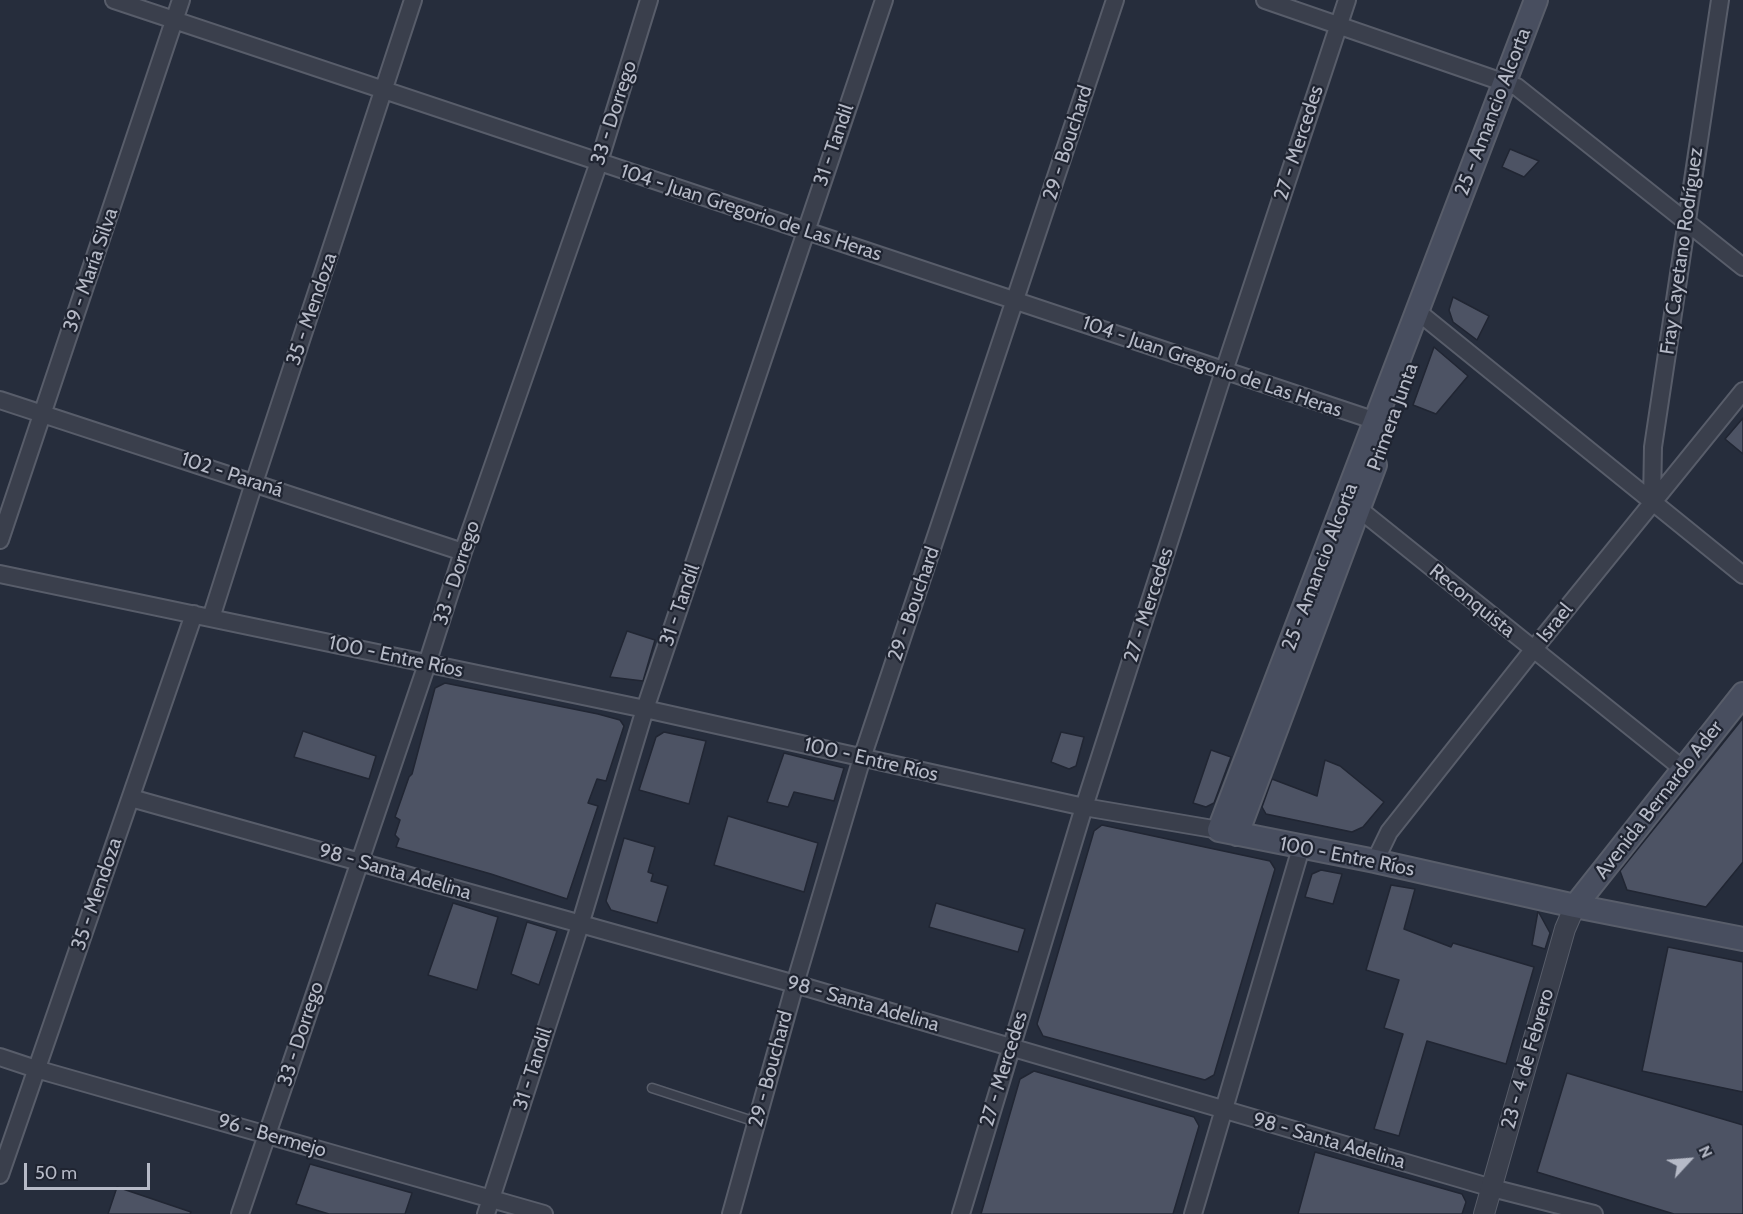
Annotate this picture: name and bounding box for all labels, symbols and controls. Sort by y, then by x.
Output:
street label: 25 - Amancio Alcorta [1450,25,1536,199]
street label: 33 - Dorrego [586,58,642,168]
street label: 29 - Bouchard [1038,83,1098,203]
street label: 27 - Mercedes [1269,83,1329,203]
street label: 31 - Tandil [809,101,859,189]
street label: Fray Cayetano Rodríguez [1656,146,1708,356]
street label: 104 - Juan Gregorio de Las Heras [617,159,885,267]
street label: 39 - María Silva [59,205,123,335]
street label: 35 - Mendoza [282,250,342,368]
street label: 104 - Juan Gregorio de Las Heras [1079,311,1345,423]
street label: Primera Junta [1362,360,1424,474]
street label: 102 - Paraná [178,447,286,503]
street label: 25 - Amancio Alcorta [1277,480,1363,654]
street label: 33 - Dorrego [429,518,485,628]
street label: 29 - Bouchard [883,544,945,664]
street label: 27 - Mercedes [1119,545,1179,665]
street label: Reconquista [1424,559,1520,643]
street label: 31 - Tandil [655,561,705,649]
street label: Israel [1532,598,1578,648]
street label: 100 - Entre Ríos [327,631,465,683]
street label: Avenida Bernardo Ader [1590,716,1728,884]
street label: 100 - Entre Ríos [802,733,940,787]
street label: 100 - Entre Ríos [1278,832,1416,882]
street label: 35 - Mendoza [67,835,127,953]
street label: 98 - Santa Adelina [316,839,474,905]
street label: 98 - Santa Adelina [784,971,942,1037]
street label: 33 - Dorrego [273,979,329,1089]
street label: 23 - 4 de Febrero [1496,986,1560,1132]
street label: 29 - Bouchard [744,1008,798,1130]
street label: 27 - Mercedes [975,1009,1033,1129]
street label: 31 - Tandil [508,1025,558,1113]
street label: 98 - Santa Adelina [1250,1108,1408,1174]
street label: 96 - Bermejo [215,1109,329,1163]
north arrow [1659,1130,1719,1190]
text: N [1695,1143,1717,1161]
scale bar [27,1151,153,1189]
text: 50 m [35,1162,77,1184]

